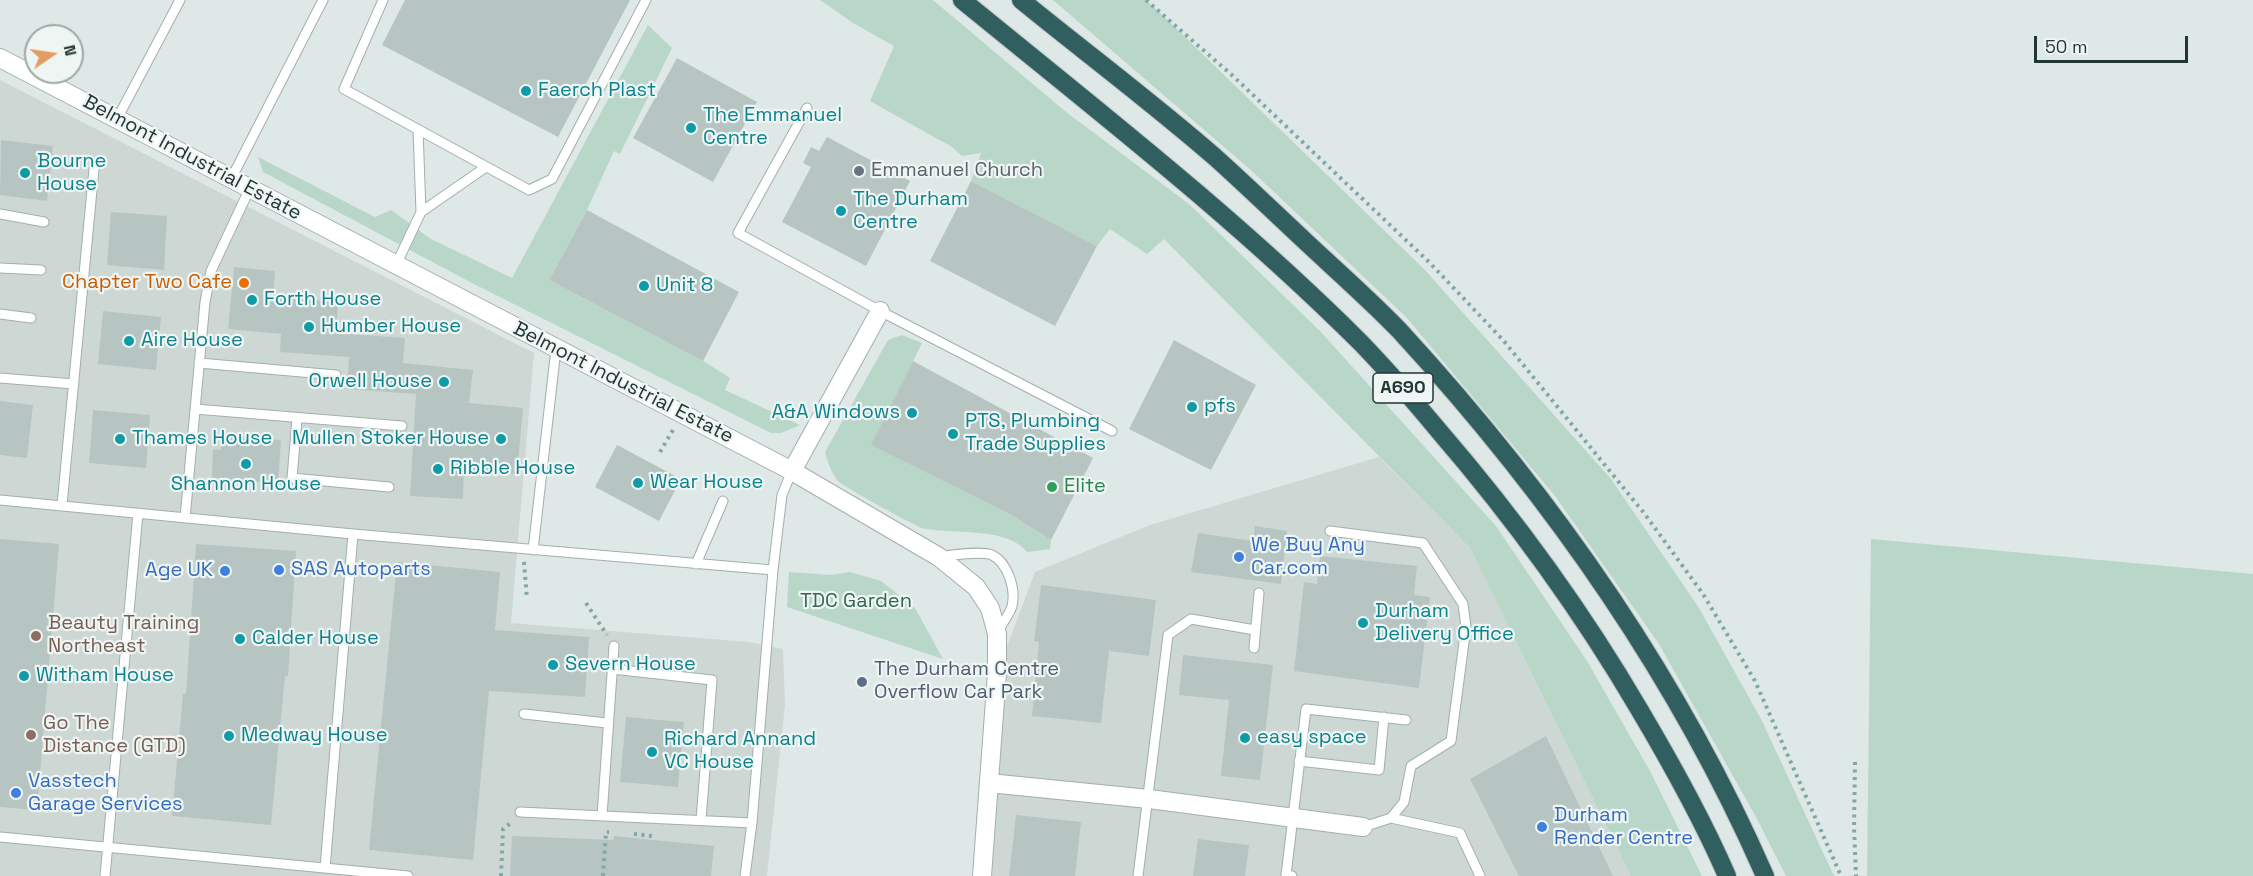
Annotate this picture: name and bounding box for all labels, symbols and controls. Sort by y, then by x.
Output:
north arrow [24,24,84,84]
scale bar [2037,24,2192,62]
text: 50 m [2045,35,2087,58]
text: N [59,43,82,58]
place label: Faerch Plast [538,79,656,103]
marker: Faerch Plast [519,84,533,98]
street label: Belmont Industrial Estate [79,90,305,226]
place label: The Emmanuel Centre [703,104,842,151]
marker: The Emmanuel Centre [684,121,698,135]
place label: Bourne House [37,150,106,197]
place label: Emmanuel Church [871,159,1043,183]
marker: Emmanuel Church [852,164,866,178]
marker: Bourne House [18,166,32,180]
place label: The Durham Centre [853,188,968,235]
marker: The Durham Centre [834,204,848,218]
place label: Chapter Two Cafe [62,271,232,295]
place label: Unit 8 [656,274,713,298]
marker: Chapter Two Cafe [237,276,251,290]
marker: Unit 8 [637,279,651,293]
place label: Forth House [264,288,381,312]
marker: Forth House [245,293,259,307]
place label: Humber House [321,315,461,339]
street label: Belmont Industrial Estate [509,317,737,449]
marker: Humber House [302,320,316,334]
place label: Aire House [141,329,243,353]
marker: Aire House [122,334,136,348]
place label: Orwell House [308,370,432,394]
road number: A690 [1373,373,1433,403]
marker: Orwell House [437,375,451,389]
place label: pfs [1204,395,1236,419]
marker: pfs [1185,400,1199,414]
place label: A&A Windows [771,401,900,425]
marker: A&A Windows [905,406,919,420]
place label: PTS, Plumbing Trade Supplies [965,410,1106,457]
place label: Thames House [132,427,272,451]
place label: Mullen Stoker House [292,427,489,451]
marker: PTS, Plumbing Trade Supplies [946,427,960,441]
marker: Thames House [113,432,127,446]
marker: Mullen Stoker House [494,432,508,446]
marker: Shannon House [239,457,253,471]
place label: Ribble House [450,457,575,481]
marker: Ribble House [431,462,445,476]
place label: Wear House [650,471,763,495]
place label: Shannon House [171,473,321,497]
place label: Elite [1064,475,1106,499]
marker: Wear House [631,476,645,490]
marker: Elite [1045,480,1059,494]
place label: We Buy Any Car.com [1251,534,1365,581]
marker: We Buy Any Car.com [1232,550,1246,564]
place label: SAS Autoparts [291,558,431,582]
place label: Age UK [145,559,213,583]
marker: SAS Autoparts [272,563,286,577]
marker: Age UK [218,564,232,578]
park label: TDC Garden [800,590,912,614]
place label: Durham Delivery Office [1375,600,1514,647]
place label: Beauty Training Northeast [48,612,199,659]
marker: Durham Delivery Office [1356,616,1370,630]
place label: Calder House [252,627,379,651]
marker: Beauty Training Northeast [29,629,43,643]
marker: Calder House [233,632,247,646]
place label: Severn House [565,653,696,677]
marker: Severn House [546,658,560,672]
place label: The Durham Centre Overflow Car Park [874,658,1059,705]
place label: Witham House [36,664,174,688]
marker: Witham House [17,669,31,683]
marker: The Durham Centre Overflow Car Park [855,675,869,689]
place label: Go The Distance (GTD) [43,712,186,759]
place label: Medway House [241,724,388,748]
place label: easy space [1257,726,1367,750]
marker: Go The Distance (GTD) [24,728,38,742]
place label: Richard Annand VC House [664,728,816,775]
marker: Medway House [222,729,236,743]
marker: easy space [1238,731,1252,745]
marker: Richard Annand VC House [645,745,659,759]
place label: Vasstech Garage Services [28,770,183,817]
marker: Vasstech Garage Services [9,786,23,800]
place label: Durham Render Centre [1554,804,1693,851]
marker: Durham Render Centre [1535,820,1549,834]

